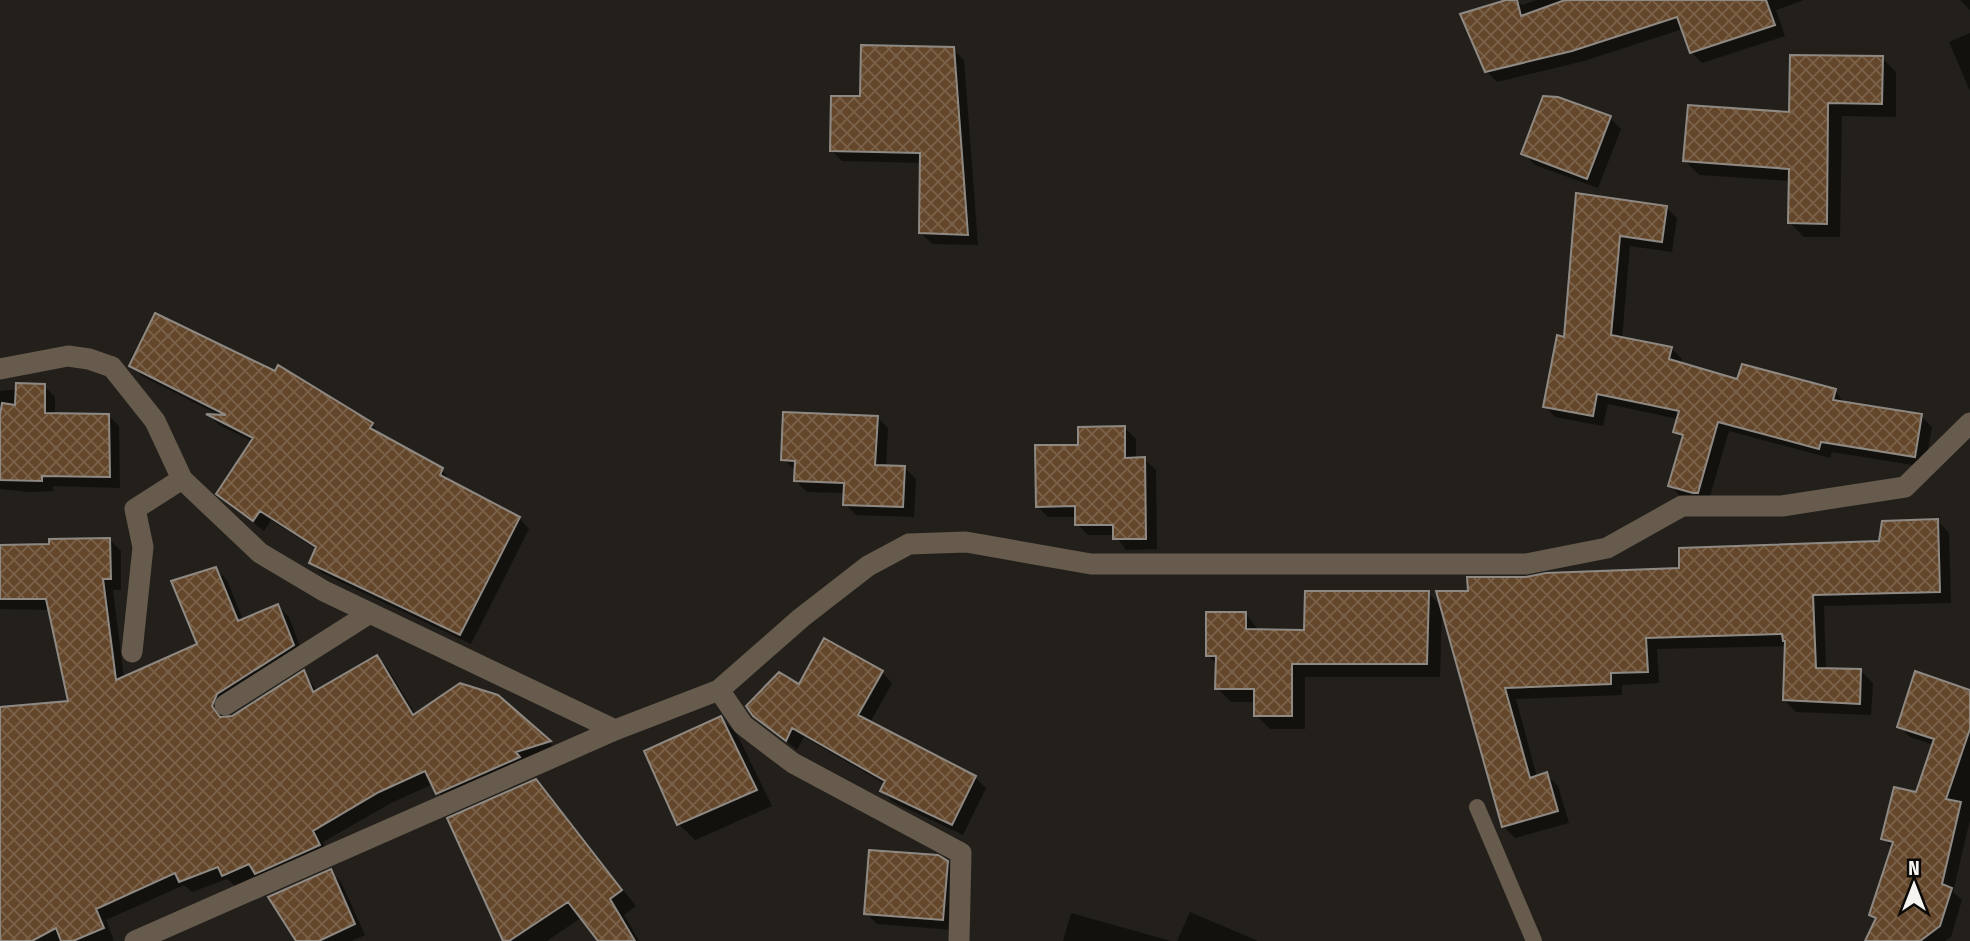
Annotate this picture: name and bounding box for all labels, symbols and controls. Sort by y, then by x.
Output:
north arrow [1879,850,1949,920]
text: N [1908,857,1920,880]

